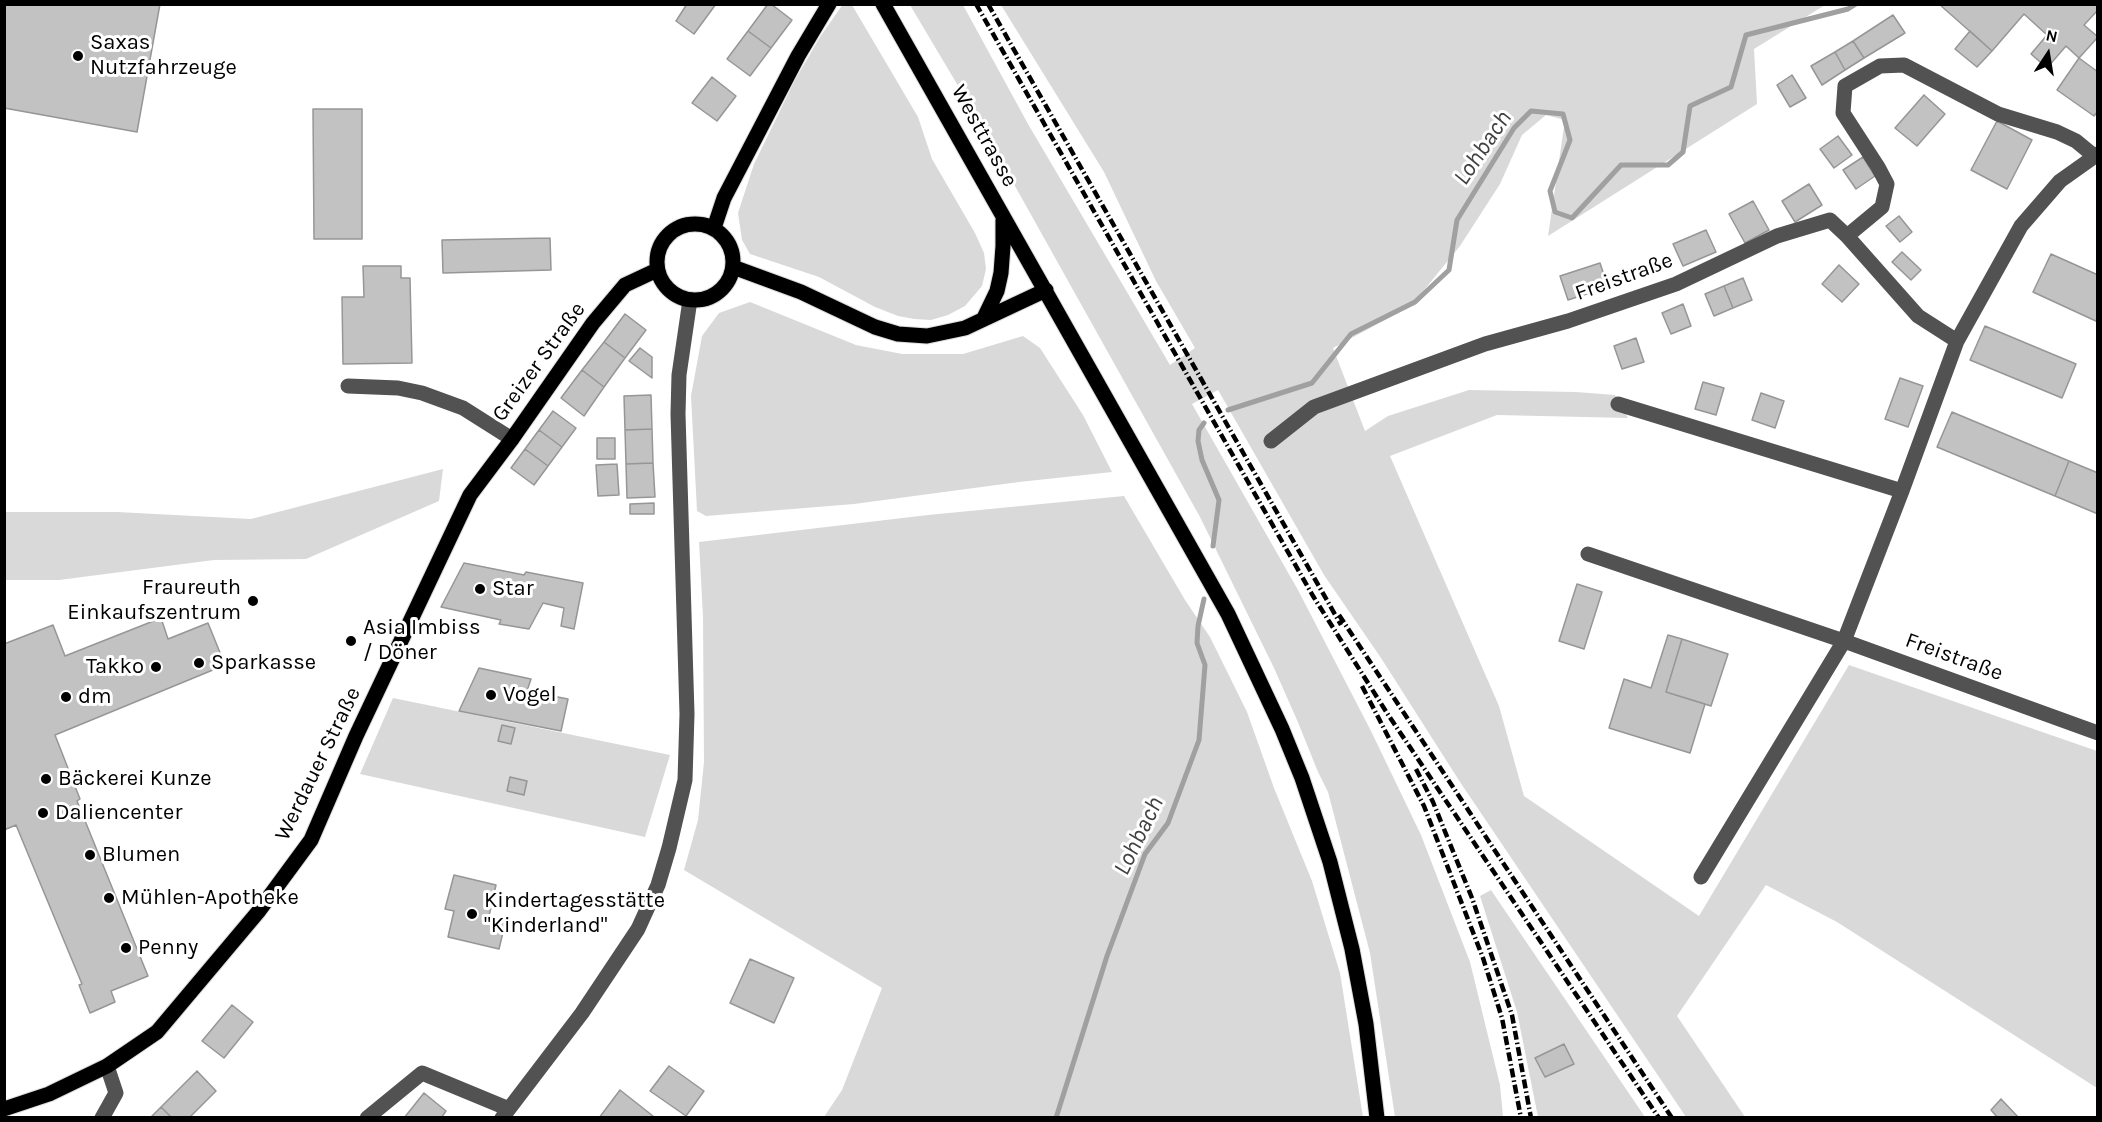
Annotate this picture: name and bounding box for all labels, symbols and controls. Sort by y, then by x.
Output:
north arrow [2018,24,2078,84]
text: N [2044,25,2059,46]
place label: Saxas Nutzfahrzeuge [90,30,237,82]
marker: Saxas Nutzfahrzeuge [71,49,85,63]
street label: Westtrasse [945,80,1023,192]
water label: Lohbach [1448,105,1518,191]
street label: Freistraße [1572,247,1676,307]
street label: Greizer Straße [487,297,591,427]
place label: Fraureuth Einkaufszentrum [67,575,241,626]
place label: Star [492,576,534,602]
marker: Star [473,582,487,596]
marker: Fraureuth Einkaufszentrum [246,594,260,608]
place label: Asia Imbiss / Döner [363,615,481,666]
street label: Freistraße [1902,627,2006,687]
marker: Asia Imbiss / Döner [344,634,358,648]
place label: Sparkasse [211,650,316,676]
place label: Takko [86,654,144,680]
marker: Sparkasse [192,656,206,670]
marker: Takko [149,660,163,674]
place label: Vogel [503,682,557,708]
street label: Werdauer Straße [269,683,367,845]
place label: dm [78,684,112,710]
marker: Vogel [484,688,498,702]
marker: dm [59,690,73,704]
place label: Bäckerei Kunze [58,766,212,792]
marker: Bäckerei Kunze [39,772,53,786]
water label: Lohbach [1108,792,1170,880]
place label: Daliencenter [55,800,182,826]
marker: Daliencenter [36,806,50,820]
place label: Blumen [102,842,180,868]
marker: Blumen [83,848,97,862]
place label: Mühlen-Apotheke [121,885,299,911]
place label: Kindertagesstätte "Kinderland" [484,888,665,939]
marker: Mühlen-Apotheke [102,891,116,905]
marker: Kindertagesstätte "Kinderland" [465,907,479,921]
place label: Penny [138,935,198,961]
marker: Penny [119,941,133,955]

